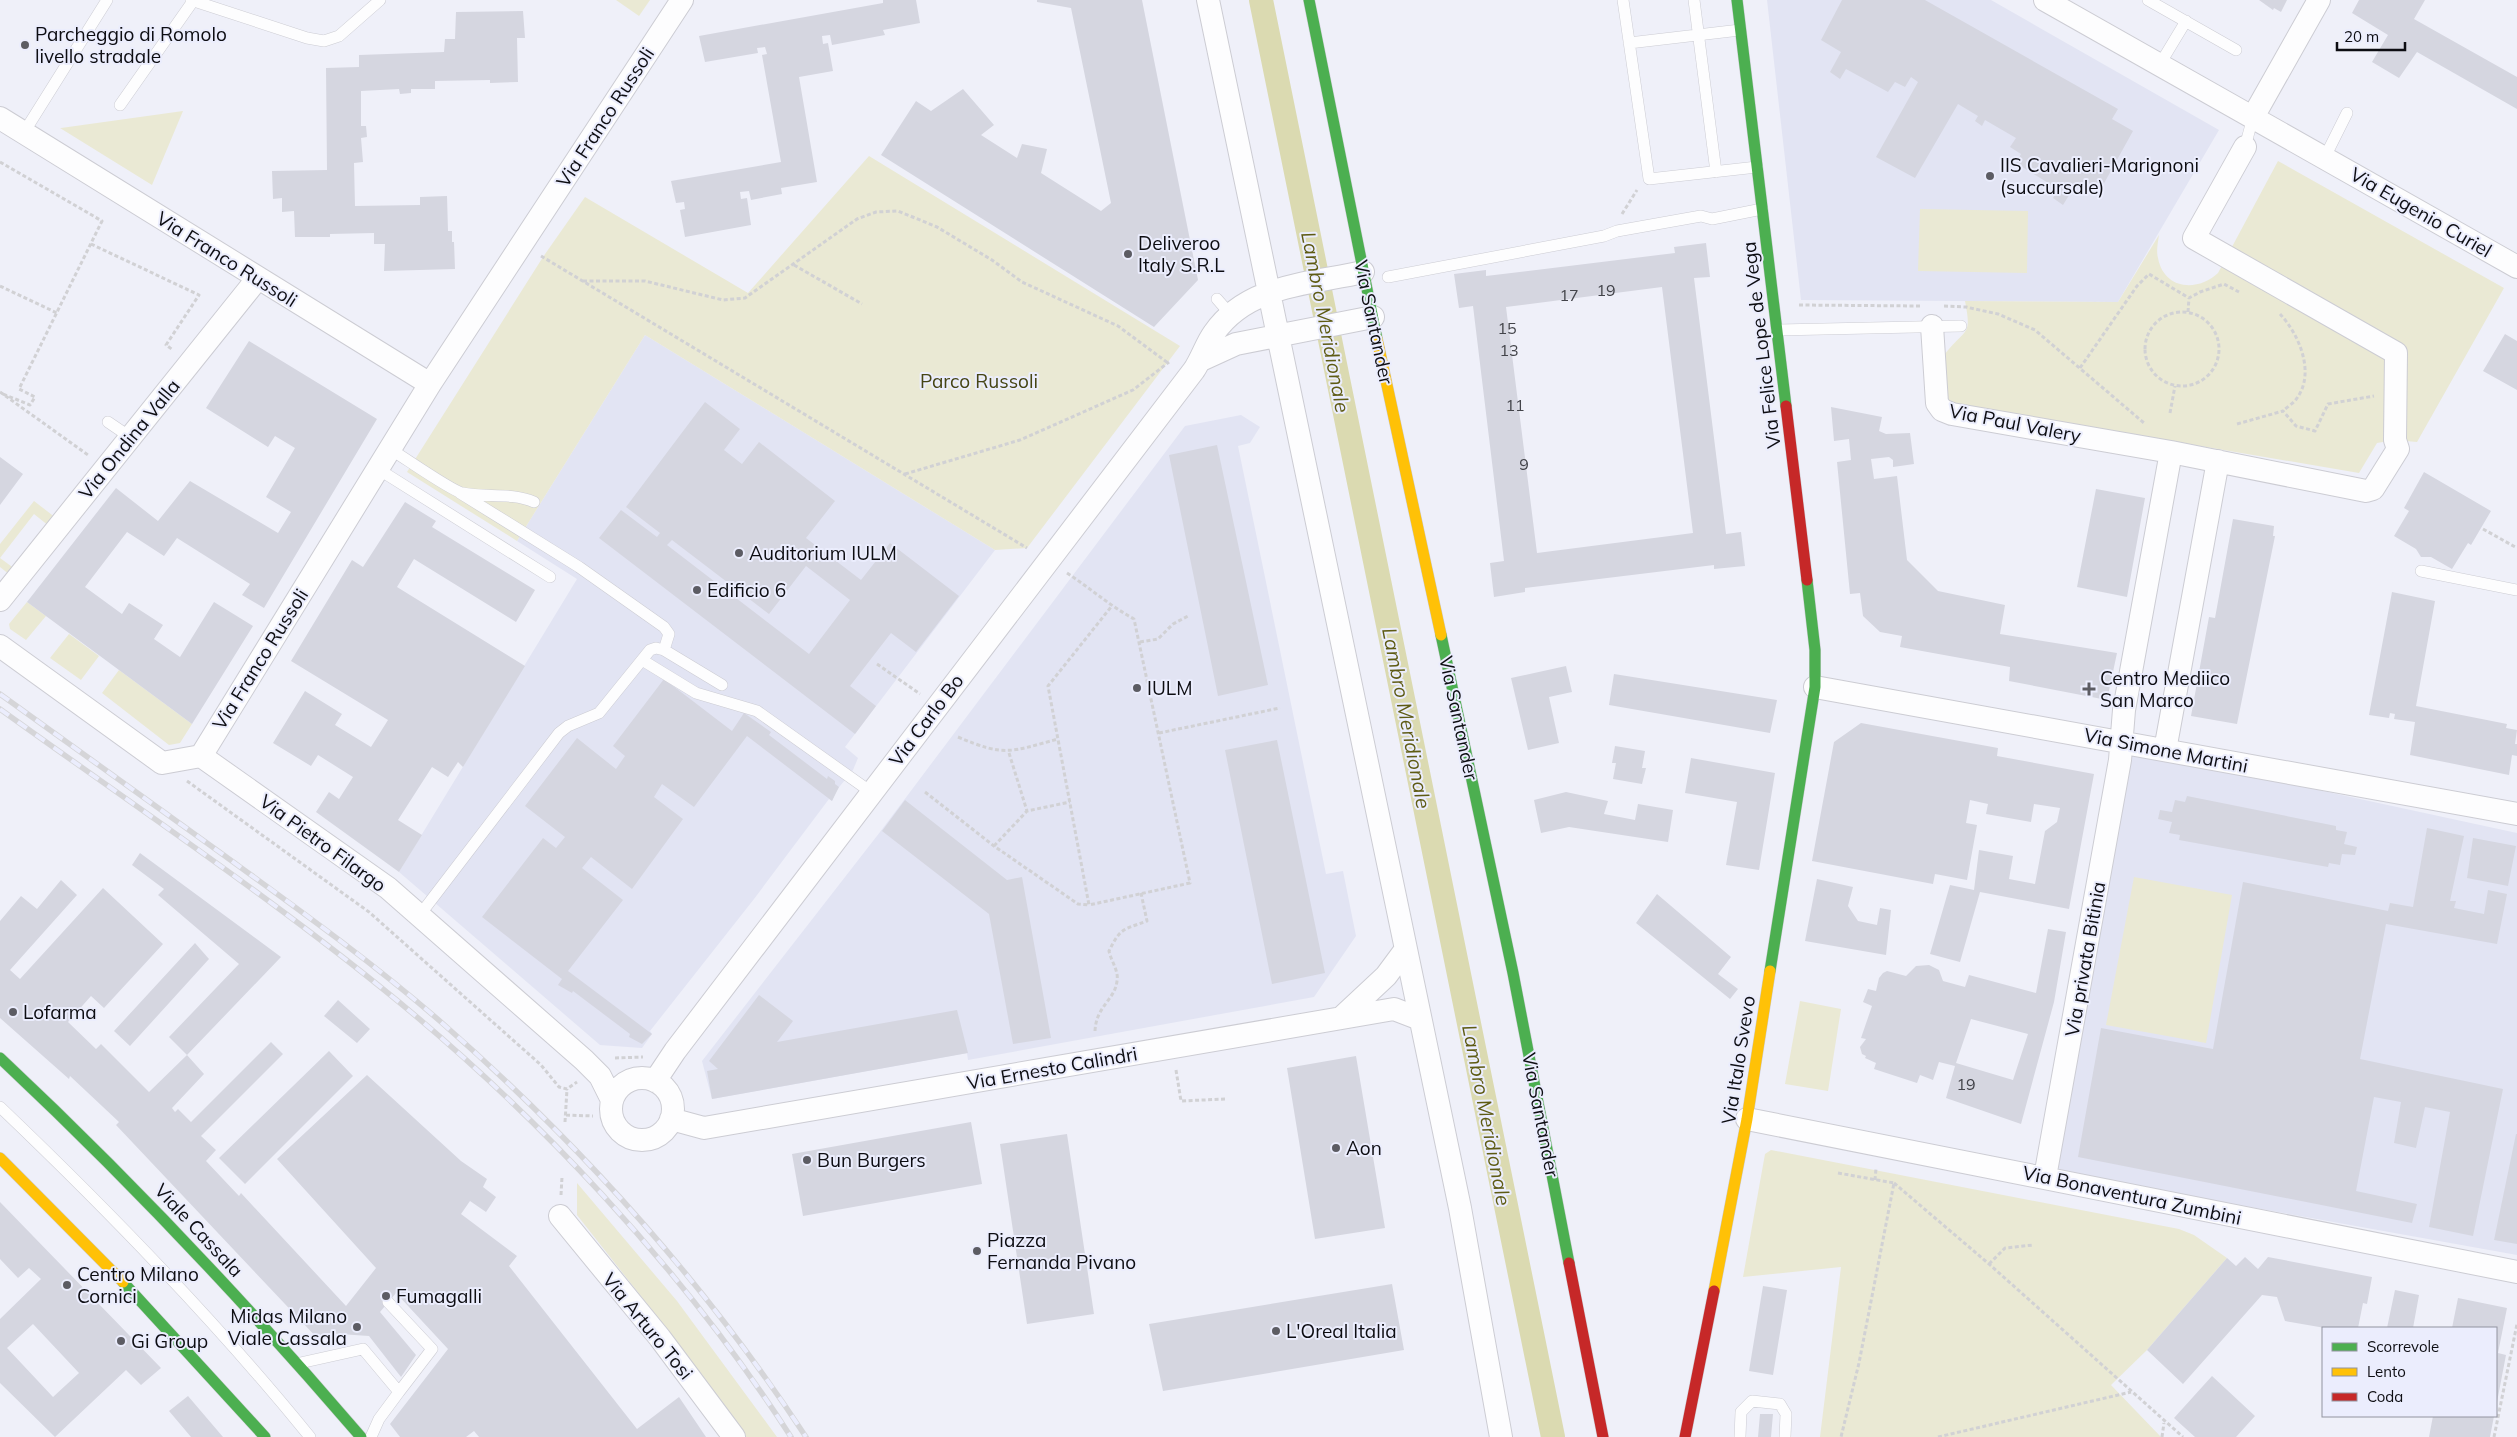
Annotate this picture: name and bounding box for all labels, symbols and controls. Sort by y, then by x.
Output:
scale bar [2337,20,2404,52]
place label: Parcheggio di Romolo livello stradale [35,22,227,68]
text: 20 m [2344,27,2379,46]
marker: Parcheggio di Romolo livello stradale [19,39,31,51]
street label: Via Franco Russoli [551,43,659,191]
place label: IIS Cavalieri-Marignoni (succursale) [2000,153,2199,199]
street label: Via Eugenio Curiel [2346,162,2496,262]
marker: IIS Cavalieri-Marignoni (succursale) [1984,170,1996,182]
street label: Via Franco Russoli [152,206,302,312]
water label: Lambro Meridionale [1296,229,1356,415]
place label: Deliveroo Italy S.R.L [1138,231,1225,277]
street label: Via Felice Lope de Vega [1736,240,1786,450]
marker: Deliveroo Italy S.R.L [1122,248,1134,260]
street label: Via Santander [1349,258,1399,386]
house number: 19 [1596,280,1616,300]
house number: 17 [1559,285,1579,305]
house number: 15 [1497,318,1517,338]
house number: 13 [1499,340,1519,360]
park label: Parco Russoli [920,369,1038,393]
street label: Via Ondina Valla [73,374,185,504]
house number: 11 [1505,395,1525,415]
street label: Via Paul Valery [1947,398,2083,448]
house number: 9 [1519,454,1529,474]
place label: Auditorium IULM [749,541,897,565]
marker: Auditorium IULM [733,547,745,559]
place label: Edificio 6 [707,578,786,602]
street label: Via Franco Russoli [207,584,313,734]
marker: Edificio 6 [691,584,703,596]
water label: Lambro Meridionale [1377,625,1437,811]
street label: Via Santander [1434,654,1484,782]
place label: Centro Mediico San Marco [2100,666,2230,712]
street label: Via Carlo Bo [884,669,968,771]
place label: IULM [1147,676,1192,700]
marker: IULM [1131,682,1143,694]
marker: Centro Mediico San Marco [2082,682,2096,696]
street label: Via Simone Martini [2082,722,2250,778]
street label: Via Pietro Filargo [255,789,391,897]
street label: Via privata Bitinia [2060,880,2110,1038]
street label: Via Italo Svevo [1716,994,1760,1126]
place label: Lofarma [23,1000,97,1024]
marker: Lofarma [7,1006,19,1018]
water label: Lambro Meridionale [1457,1022,1517,1208]
street label: Via Ernesto Calindri [965,1041,1139,1095]
street label: Via Santander [1517,1051,1565,1179]
house number: 19 [1956,1074,1976,1094]
place label: Aon [1346,1136,1382,1160]
marker: Aon [1330,1142,1342,1154]
place label: Bun Burgers [817,1148,926,1172]
marker: Bun Burgers [801,1154,813,1166]
street label: Via Bonaventura Zumbini [2020,1160,2244,1230]
street label: Viale Cassala [150,1178,248,1282]
place label: Piazza Fernanda Pivano [987,1228,1136,1274]
marker: Piazza Fernanda Pivano [971,1245,983,1257]
place label: Centro Milano Cornici [77,1262,199,1308]
street label: Via Arturo Tosi [598,1268,698,1384]
marker: Centro Milano Cornici [61,1279,73,1291]
place label: Fumagalli [396,1284,482,1308]
marker: Fumagalli [380,1290,392,1302]
place label: Midas Milano Viale Cassala [228,1304,347,1350]
place label: L'Oreal Italia [1286,1319,1397,1343]
marker: Midas Milano Viale Cassala [351,1321,363,1333]
marker: L'Oreal Italia [1270,1325,1282,1337]
legend [2322,1327,2497,1417]
place label: Gi Group [131,1329,208,1353]
marker: Gi Group [115,1335,127,1347]
text: Scorrevole [2367,1337,2439,1356]
text: Lento [2367,1362,2406,1381]
text: Coda [2367,1387,2403,1406]

